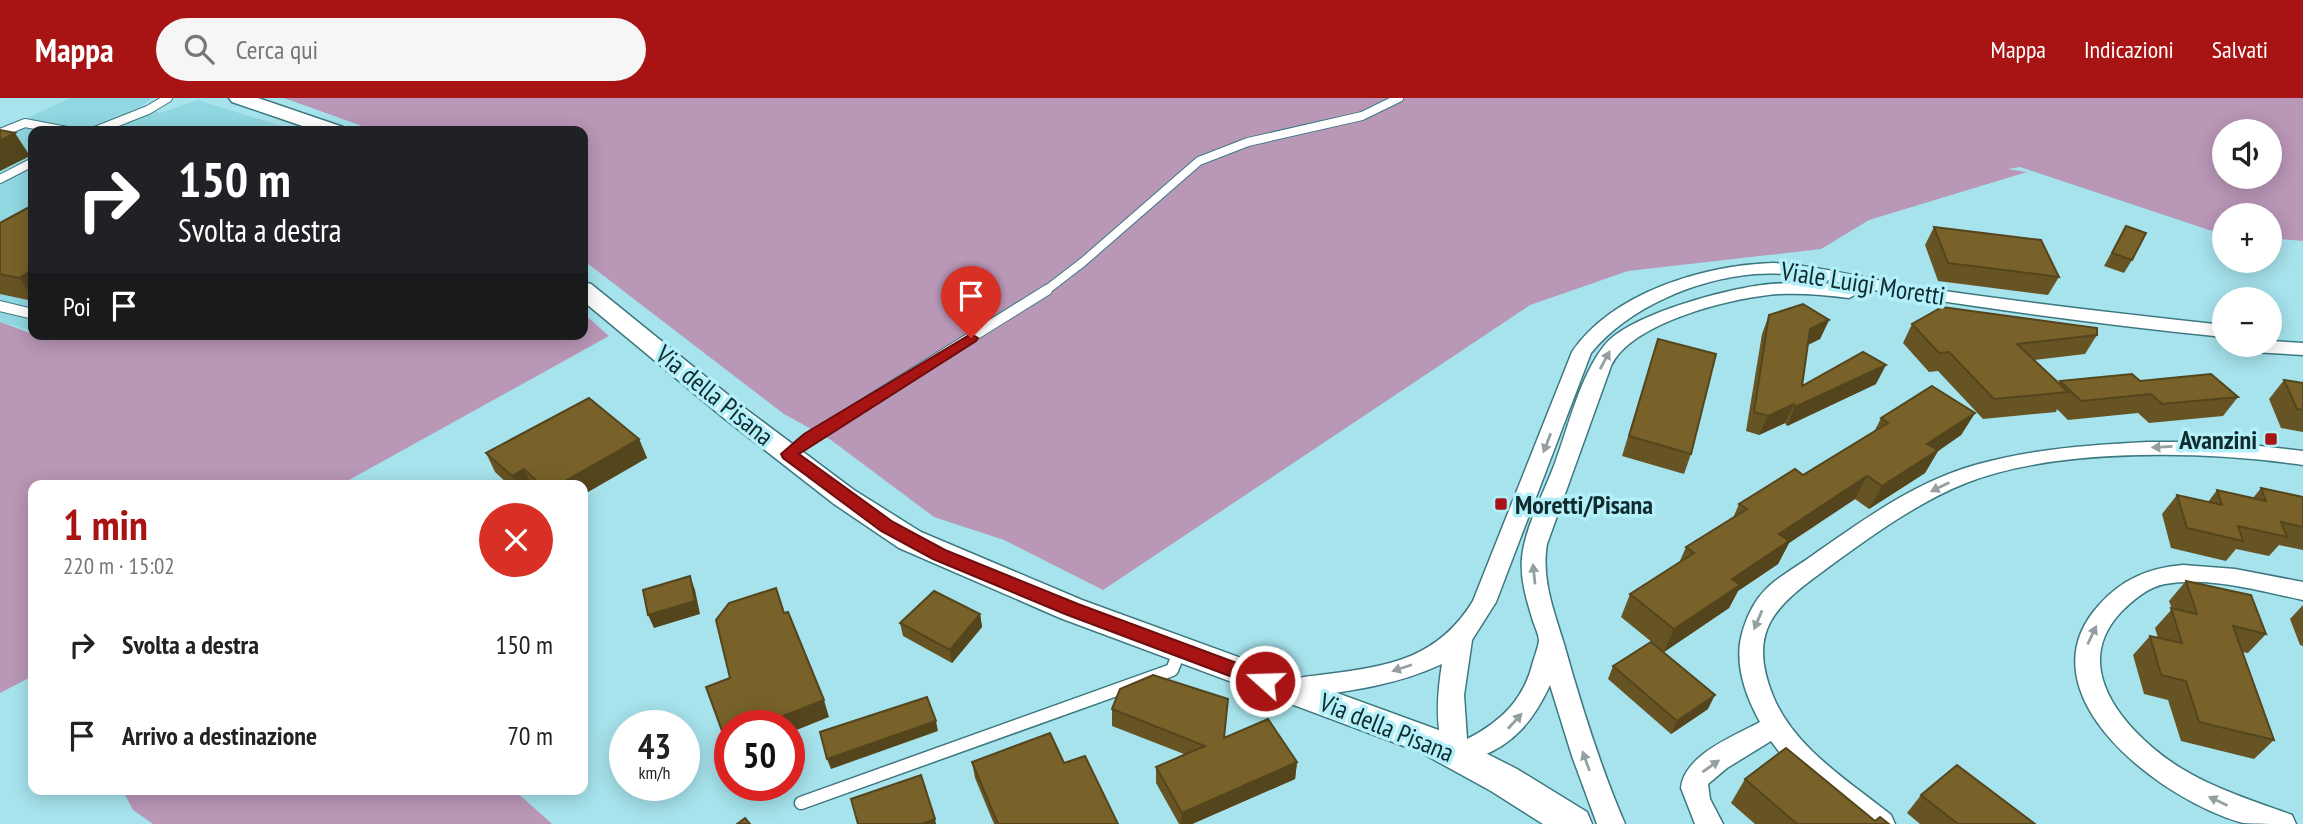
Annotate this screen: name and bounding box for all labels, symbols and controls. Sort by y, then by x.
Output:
search box [156,18,646,81]
text: Mappa [35,28,114,71]
icon: search [180,30,218,68]
text: Cerca qui [236,33,318,66]
text: Mappa [1991,34,2046,65]
text: Indicazioni [2084,34,2174,65]
text: Salvati [2212,34,2268,65]
map controls [2212,119,2282,357]
button: sound [2212,119,2282,189]
text: 150 m [178,147,291,211]
icon: right [63,154,154,245]
button: + [2212,203,2282,273]
text: Svolta a destra [178,209,342,251]
street label: Viale Luigi Moretti [1778,254,1947,312]
pin [941,266,1001,338]
icon: arrive [952,277,990,315]
icon: arrive [105,287,143,325]
button: − [2212,287,2282,357]
text: Poi [63,290,91,323]
street label: Via della Pisana [649,337,781,453]
one-way arrow [1600,350,1611,370]
place label: Avanzini [2178,423,2257,456]
marker: Avanzini [2263,431,2279,447]
one-way arrow [1541,433,1552,454]
one-way arrow [2151,442,2173,453]
one-way arrow [1930,481,1950,493]
place label: Moretti/Pisana [1515,488,1653,521]
marker: Moretti/Pisana [1493,496,1509,512]
text: 1 min [63,497,148,552]
button: close [479,503,553,577]
text: 220 m · 15:02 [63,551,175,580]
one-way arrow [1529,563,1540,585]
one-way arrow [1753,610,1764,631]
one-way arrow [2086,625,2098,645]
icon: right [63,626,101,664]
text: Svolta a destra [122,628,259,661]
text: 150 m [495,628,553,661]
position arrow [1228,644,1302,718]
one-way arrow [1391,663,1412,674]
street label: Via della Pisana [1314,685,1459,769]
speed limit sign: 50 [714,710,805,801]
one-way arrow [1507,712,1522,729]
icon: arrive [63,717,101,755]
text: Arrivo a destinazione [122,719,317,752]
text: 70 m [507,719,553,752]
text: 43 [638,723,671,769]
one-way arrow [1580,750,1591,771]
one-way arrow [1702,759,1720,773]
text: km/h [639,761,670,784]
one-way arrow [2208,795,2228,807]

